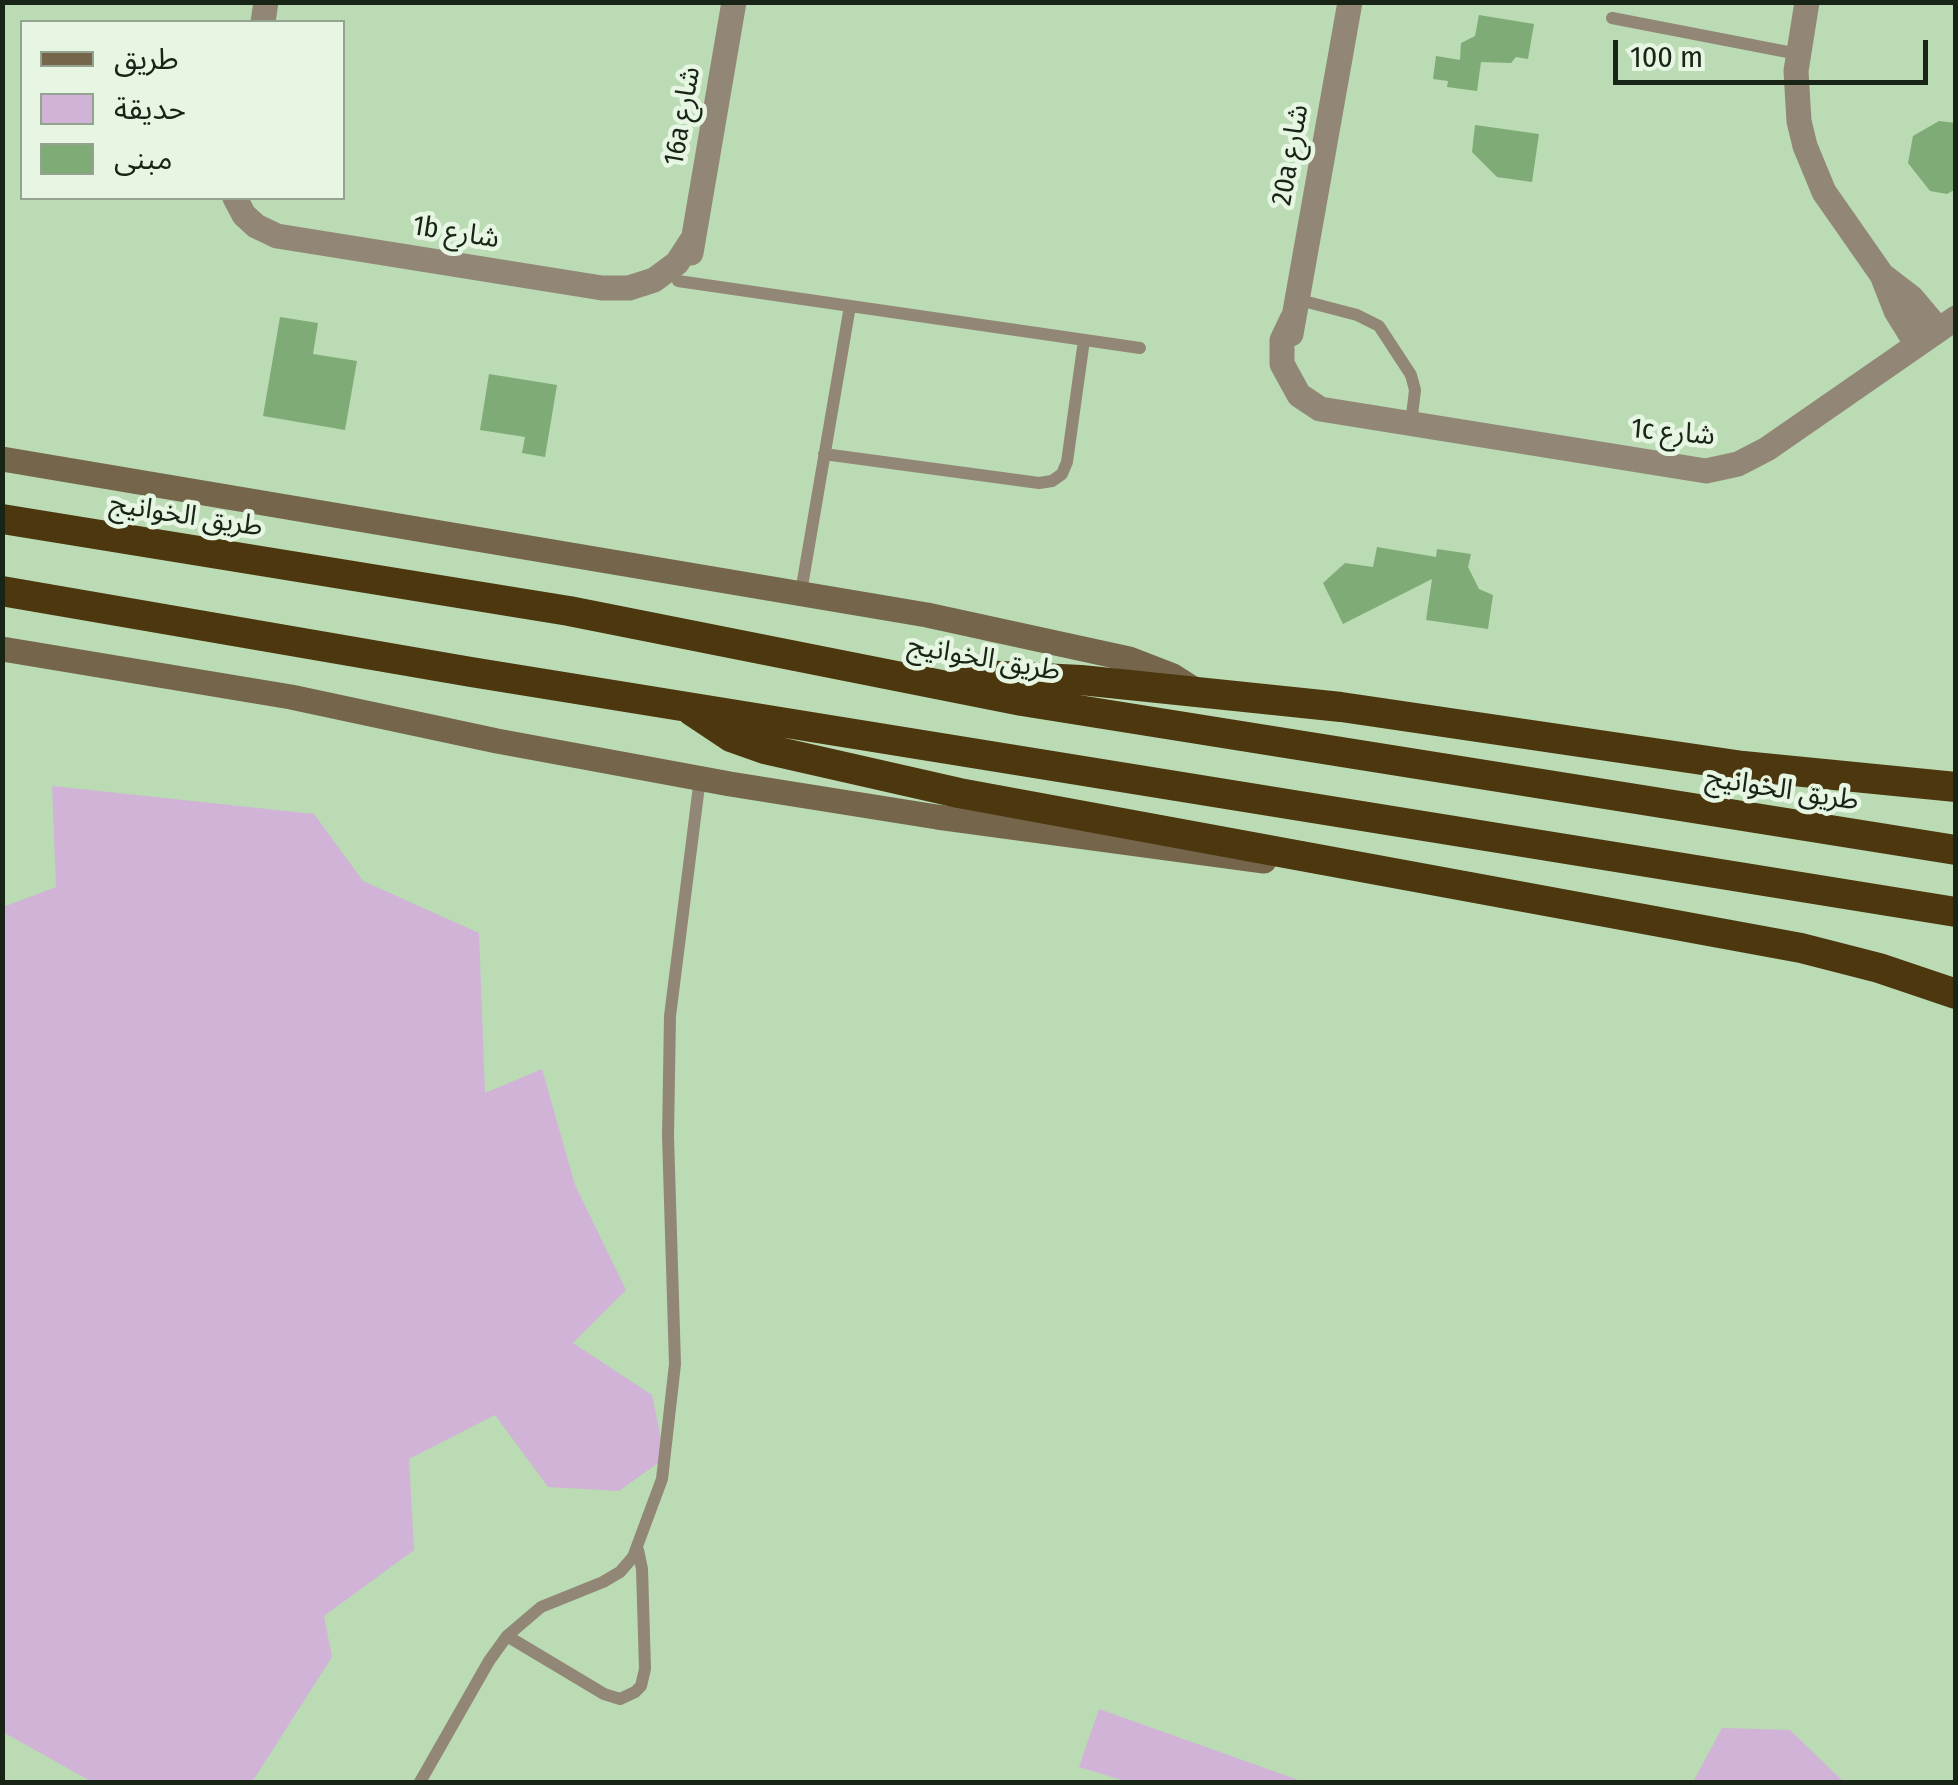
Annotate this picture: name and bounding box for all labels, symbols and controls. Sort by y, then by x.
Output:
legend [20,20,345,200]
scale bar [1618,20,1933,82]
text: 100 m [1630,39,1703,75]
text: طريق [114,41,179,77]
street label: 16a شارع [658,64,708,168]
text: حديقة [114,91,186,127]
street label: 20a شارع [1266,102,1316,208]
text: مبنى [114,141,172,177]
street label: 1b شارع [410,210,502,256]
street label: 1c شارع [1630,413,1716,453]
street label: طريق الخوانيج [107,487,265,545]
street label: طريق الخوانيج [905,629,1063,689]
street label: طريق الخوانيج [1703,761,1861,819]

